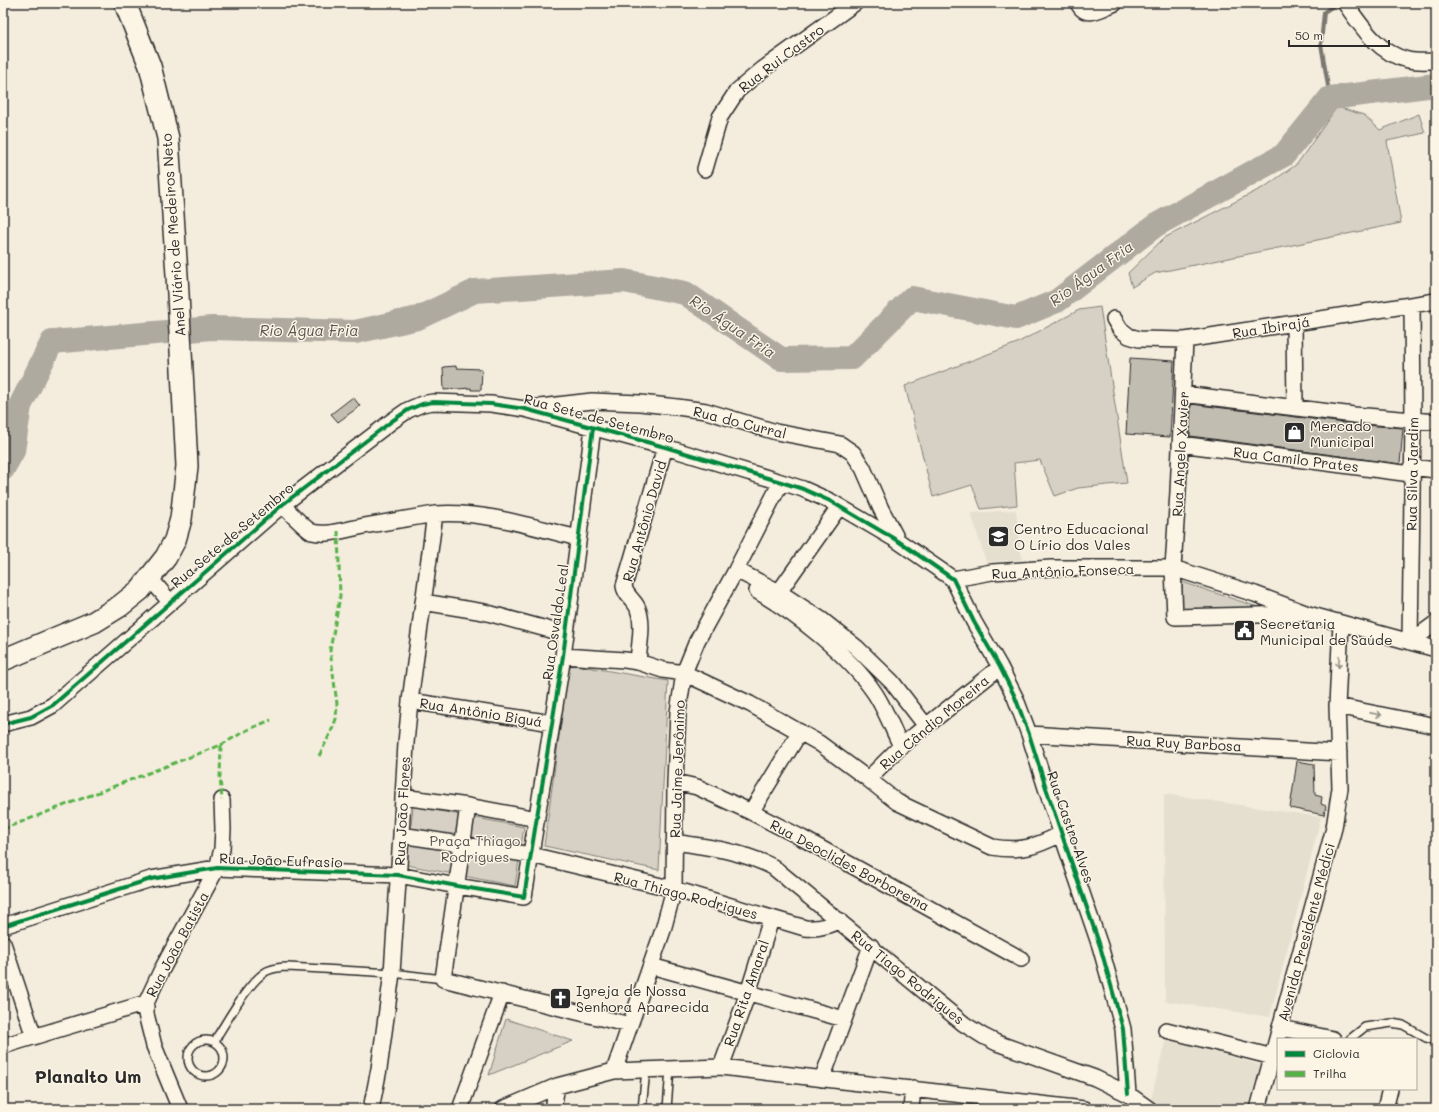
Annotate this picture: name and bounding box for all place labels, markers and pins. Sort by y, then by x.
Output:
place label: Mercado Municipal [1310,416,1374,451]
shop icon: Mercado Municipal [1282,420,1308,446]
place label: Centro Educacional O Lírio dos Vales [1014,519,1149,554]
school or university icon: Centro Educacional O Lírio dos Vales [986,523,1012,549]
place label: Secretaria Municipal de Saúde [1260,614,1393,649]
public building icon: Secretaria Municipal de Saúde [1232,618,1258,644]
place label: Igreja de Nossa Senhora Aparecida [576,981,710,1016]
church icon: Igreja de Nossa Senhora Aparecida [547,985,573,1011]

